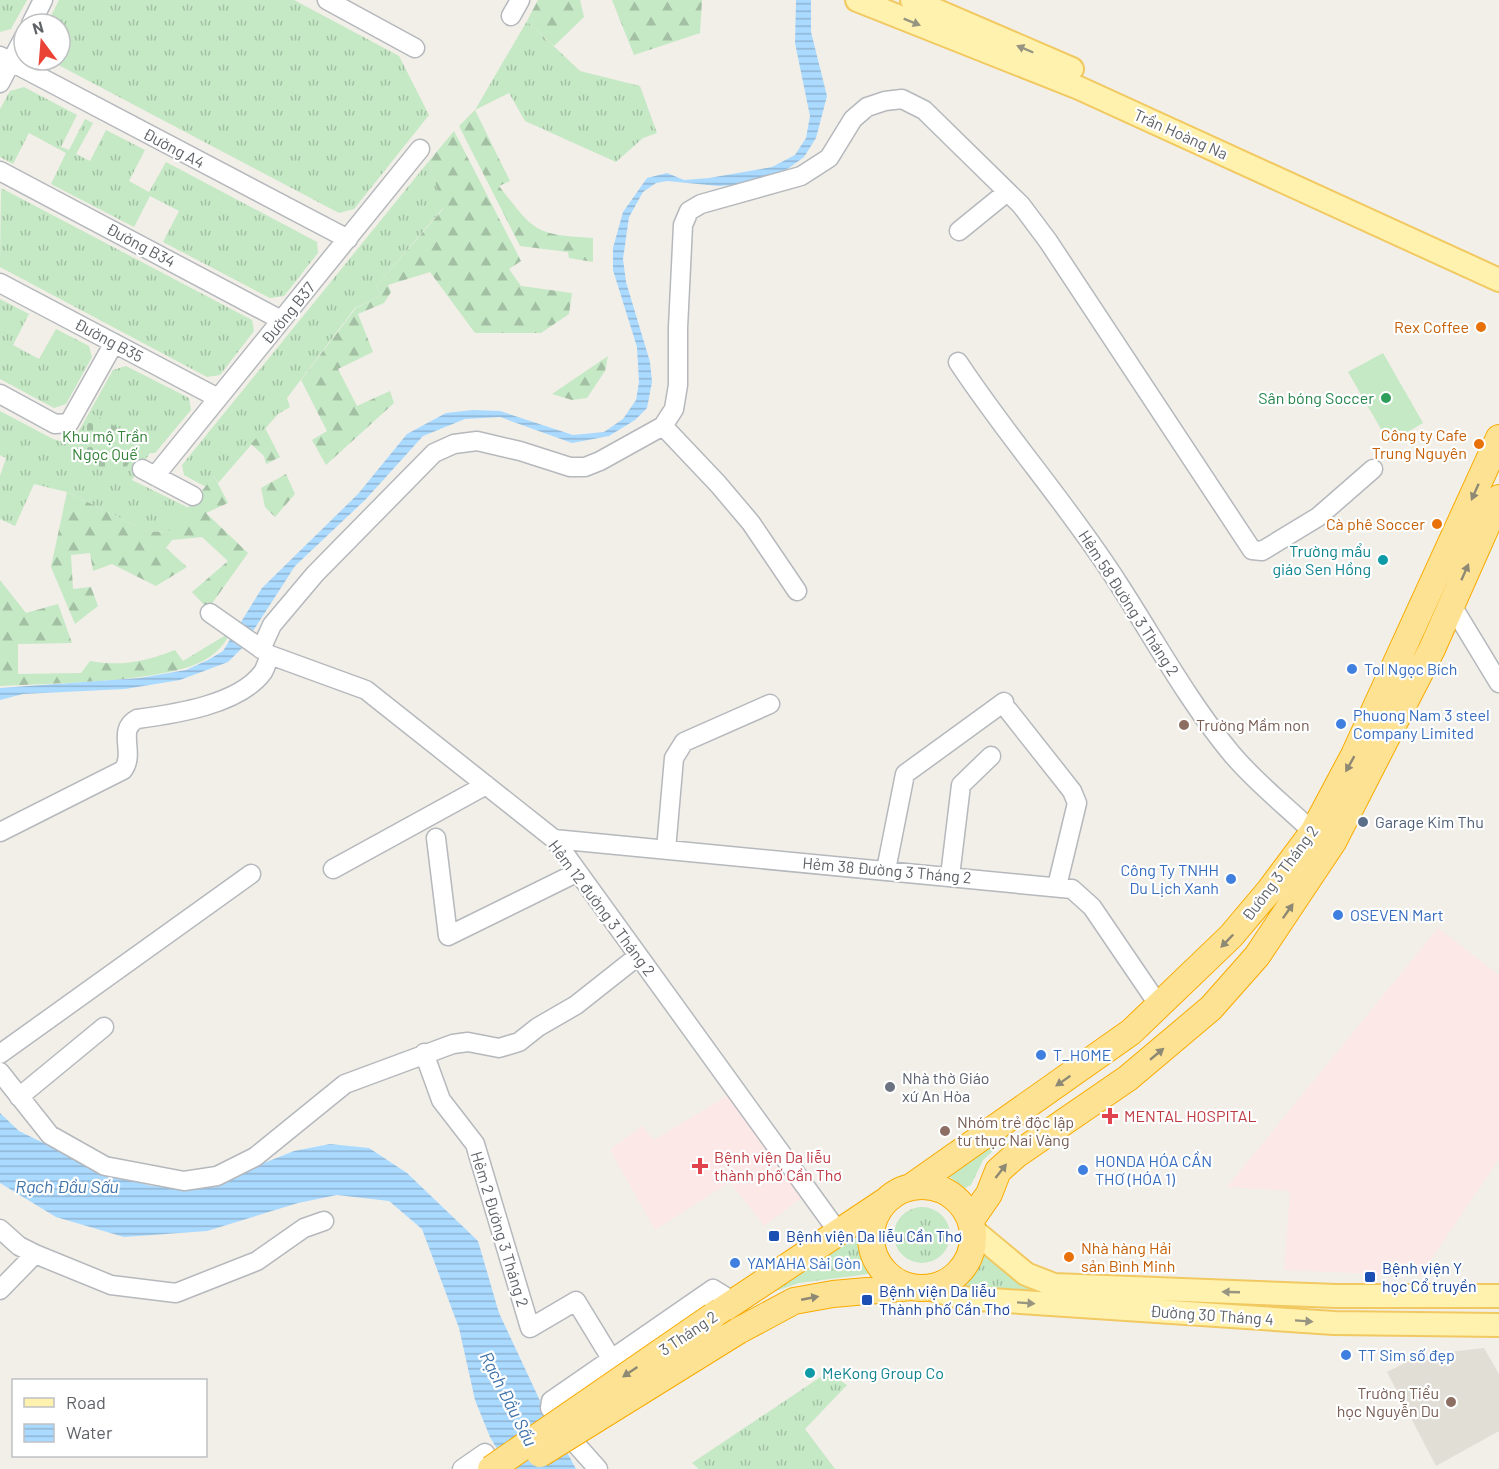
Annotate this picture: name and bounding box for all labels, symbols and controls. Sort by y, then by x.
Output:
north arrow [12,12,72,72]
text: N [30,17,45,38]
one-way arrow [903,17,921,27]
one-way arrow [1016,44,1034,54]
street label: Trần Hoàng Na [1131,104,1231,163]
street label: Đường A4 [140,123,208,172]
street label: Đường B34 [103,218,179,271]
street label: Đường B37 [257,278,319,347]
street label: Đường B35 [72,314,147,366]
place label: Rex Coffee [1394,317,1469,336]
marker: Rex Coffee [1474,320,1488,334]
place label: Sân bóng Soccer [1258,388,1374,407]
marker: Sân bóng Soccer [1379,391,1393,405]
place label: Công ty Cafe Trung Nguyên [1372,425,1467,462]
park label: Khu mộ Trần Ngọc Quế [62,426,148,463]
marker: Công ty Cafe Trung Nguyên [1472,437,1486,451]
one-way arrow [1470,483,1480,501]
place label: Cà phê Soccer [1326,514,1425,533]
marker: Cà phê Soccer [1430,517,1444,531]
street label: Hẻm 58 Đường 3 Tháng 2 [1075,526,1184,679]
place label: Trường mẩu giáo Sen Hồng [1272,541,1371,578]
marker: Trường mẩu giáo Sen Hồng [1376,553,1390,567]
one-way arrow [1461,563,1470,580]
place label: Tol Ngọc Bích [1364,659,1457,678]
marker: Tol Ngọc Bích [1345,662,1359,676]
place label: Phuong Nam 3 steel Company Limited [1353,705,1490,742]
place label: Trường Mầm non [1196,715,1310,734]
marker: Phuong Nam 3 steel Company Limited [1334,717,1348,731]
marker: Trường Mầm non [1177,718,1191,732]
one-way arrow [1344,756,1355,772]
place label: Garage Kim Thu [1375,812,1484,831]
marker: Garage Kim Thu [1356,815,1370,829]
street label: Đường 3 Tháng 2 [1238,821,1322,924]
street label: Hẻm 12 đường 3 Tháng 2 [545,836,660,979]
street label: Hẻm 38 Đường 3 Tháng 2 [802,853,972,886]
place label: Công Ty TNHH Du Lịch Xanh [1120,860,1219,897]
marker: Công Ty TNHH Du Lịch Xanh [1224,872,1238,886]
one-way arrow [1282,904,1294,920]
place label: OSEVEN Mart [1350,905,1444,924]
marker: OSEVEN Mart [1331,908,1345,922]
one-way arrow [1220,933,1234,947]
place label: T_HOME [1053,1045,1111,1064]
marker: T_HOME [1034,1048,1048,1062]
one-way arrow [1149,1048,1164,1061]
place label: Nhà thờ Giáo xứ An Hòa [902,1068,990,1105]
one-way arrow [1055,1075,1071,1087]
marker: Nhà thờ Giáo xứ An Hòa [883,1080,897,1094]
place label: MENTAL HOSPITAL [1124,1106,1257,1125]
marker: MENTAL HOSPITAL [1101,1107,1119,1125]
place label: Nhóm trẻ độc lập tư thục Nai Vàng [957,1112,1074,1149]
marker: Nhóm trẻ độc lập tư thục Nai Vàng [938,1124,952,1138]
place label: Bệnh viện Da liễu thành phố Cần Thơ [714,1147,842,1184]
street label: Hẻm 2 Đường 3 Tháng 2 [468,1149,533,1309]
place label: HONDA HÓA CẦN THƠ (HÓA 1) [1095,1151,1212,1188]
marker: Bệnh viện Da liễu thành phố Cần Thơ [691,1157,709,1175]
one-way arrow [995,1163,1008,1179]
marker: HONDA HÓA CẦN THƠ (HÓA 1) [1076,1163,1090,1177]
water label: Rạch Đầu Sấu [15,1175,119,1197]
place label: Bệnh viện Da liễu Cần Thơ [786,1226,962,1245]
marker: Bệnh viện Da liễu Cần Thơ [767,1229,781,1243]
place label: Nhà hàng Hải sản Bình Minh [1081,1238,1175,1275]
marker: Nhà hàng Hải sản Bình Minh [1062,1250,1076,1264]
place label: YAMAHA Sài Gòn [747,1253,861,1272]
marker: YAMAHA Sài Gòn [728,1256,742,1270]
place label: Bệnh viện Y học Cổ truyền [1382,1258,1477,1295]
marker: Bệnh viện Y học Cổ truyền [1363,1270,1377,1284]
place label: Bệnh viện Da liễu Thành phố Cần Thơ [879,1281,1010,1318]
one-way arrow [1221,1287,1240,1297]
one-way arrow [801,1293,820,1302]
marker: Bệnh viện Da liễu Thành phố Cần Thơ [860,1293,874,1307]
one-way arrow [1016,1298,1035,1307]
street label: Đường 30 Tháng 4 [1150,1301,1274,1328]
street label: 3 Tháng 2 [655,1306,721,1359]
one-way arrow [1295,1316,1314,1326]
place label: TT Sim số đẹp [1358,1345,1455,1364]
water label: Rạch Đầu Sấu [476,1347,542,1450]
marker: TT Sim số đẹp [1339,1348,1353,1362]
place label: MeKong Group Co [822,1363,944,1382]
one-way arrow [622,1366,638,1377]
marker: MeKong Group Co [803,1366,817,1380]
legend [12,1379,207,1457]
place label: Trường Tiểu học Nguyễn Du [1337,1383,1439,1420]
text: Road [66,1391,106,1413]
marker: Trường Tiểu học Nguyễn Du [1444,1395,1458,1409]
text: Water [66,1421,113,1443]

